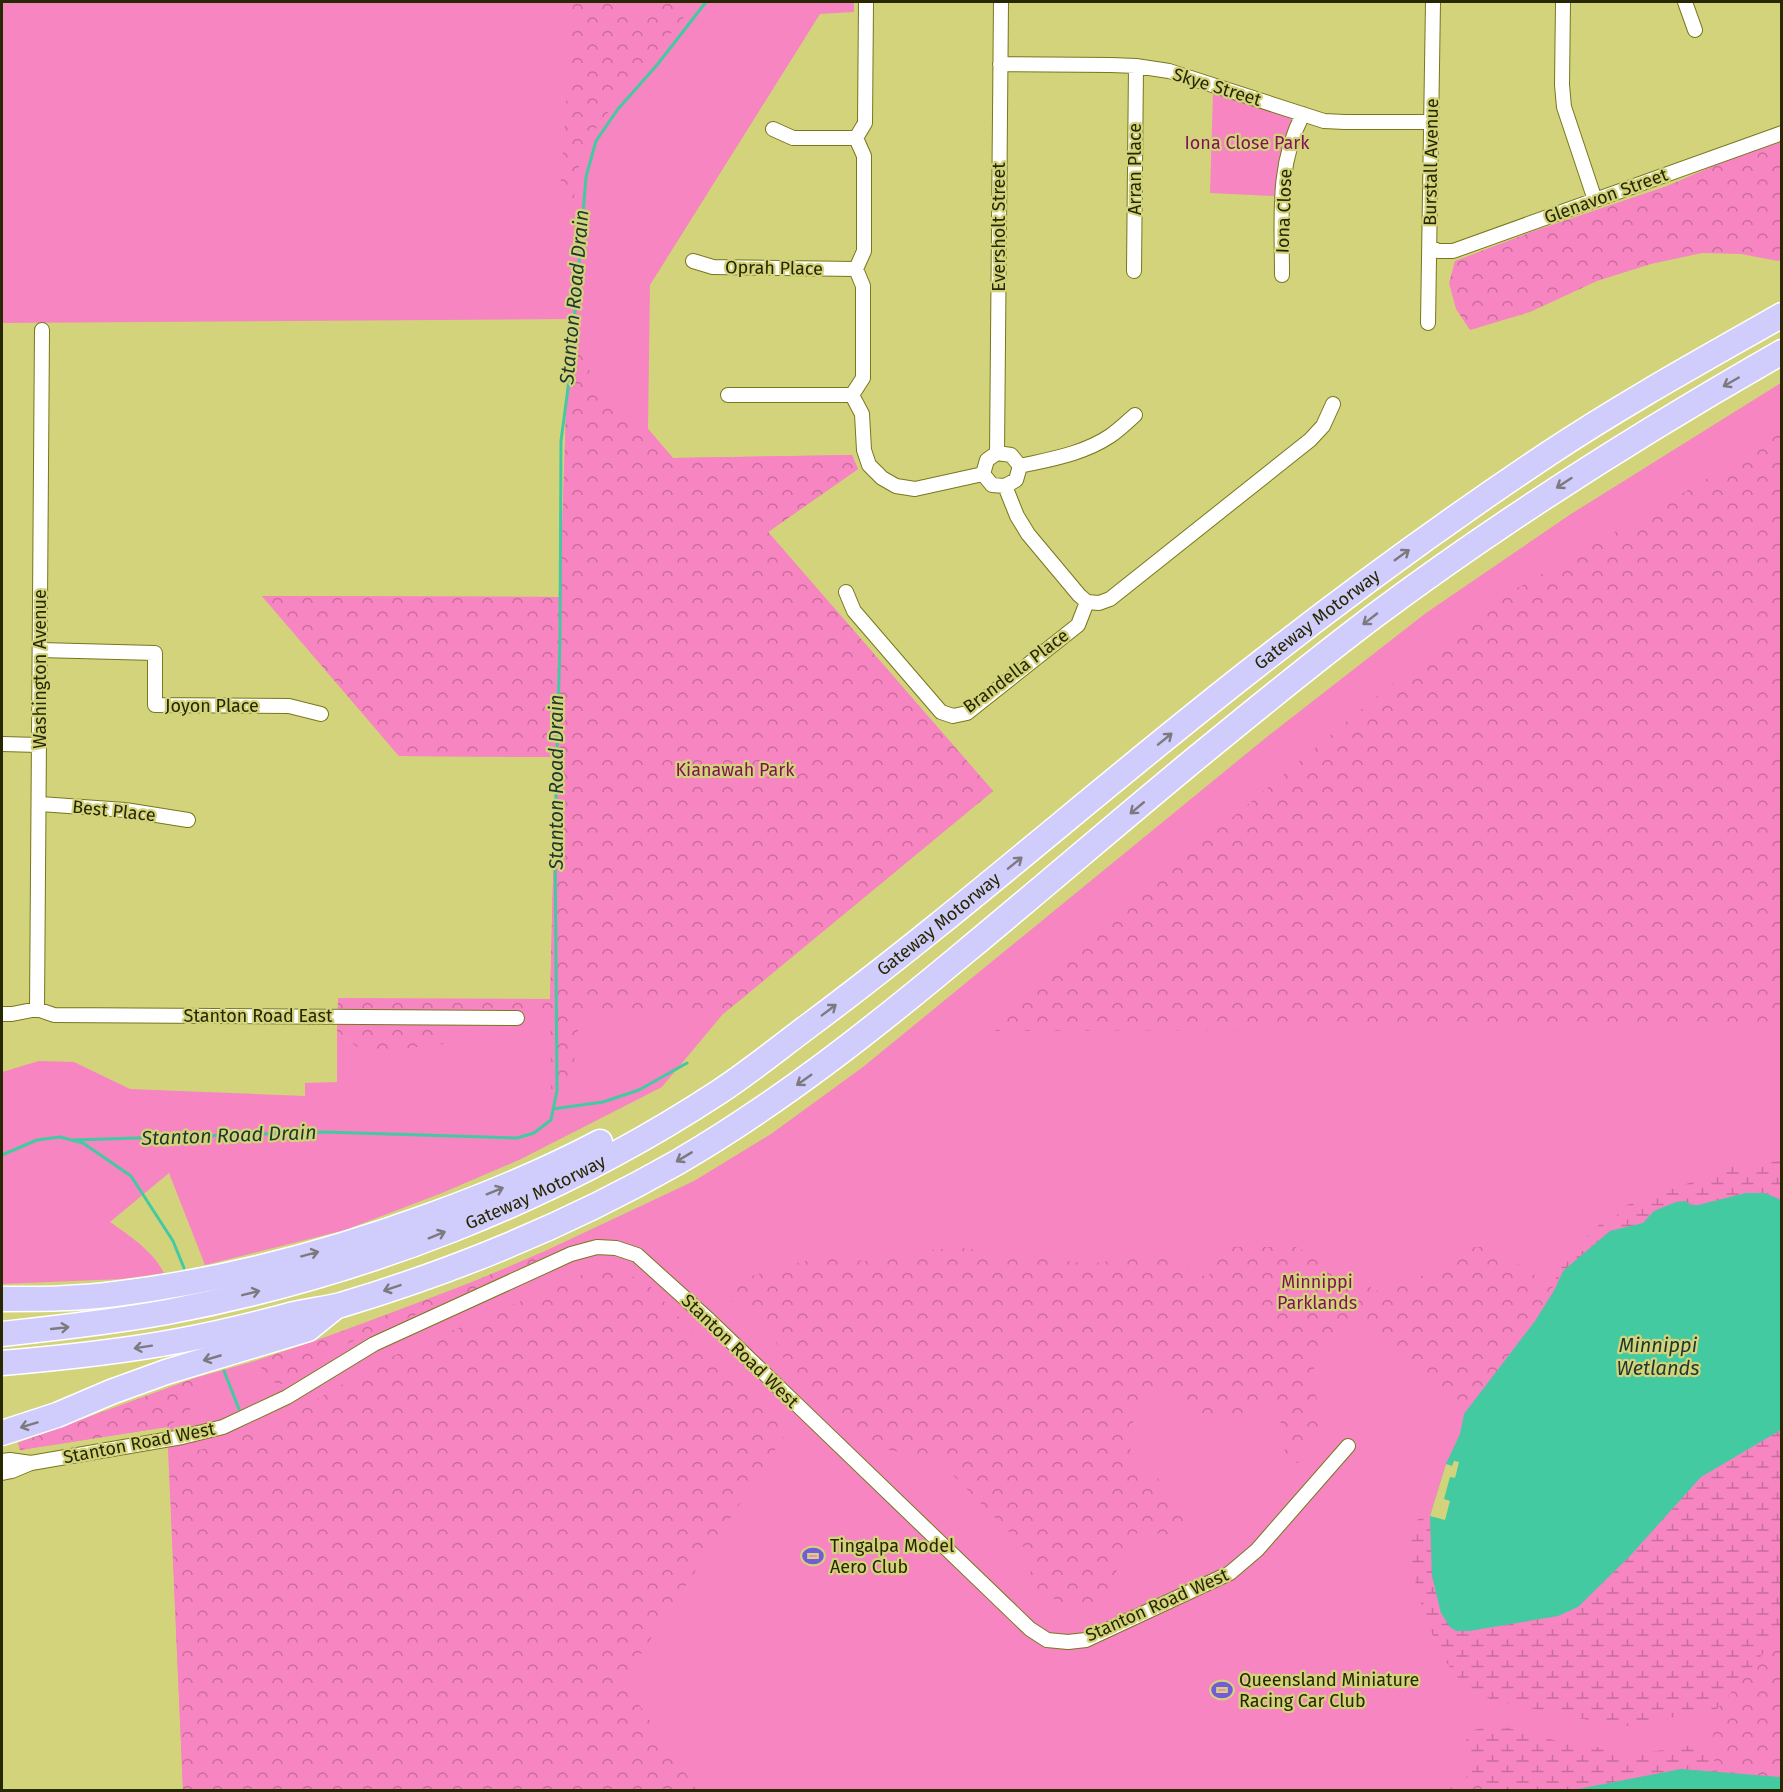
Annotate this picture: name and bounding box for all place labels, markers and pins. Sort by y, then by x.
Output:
place label: Tingalpa Model Aero Club [830,1535,954,1578]
sports icon: Tingalpa Model Aero Club [801,1544,825,1568]
place label: Queensland Miniature Racing Car Club [1239,1669,1419,1712]
sports icon: Queensland Miniature Racing Car Club [1210,1678,1234,1702]

